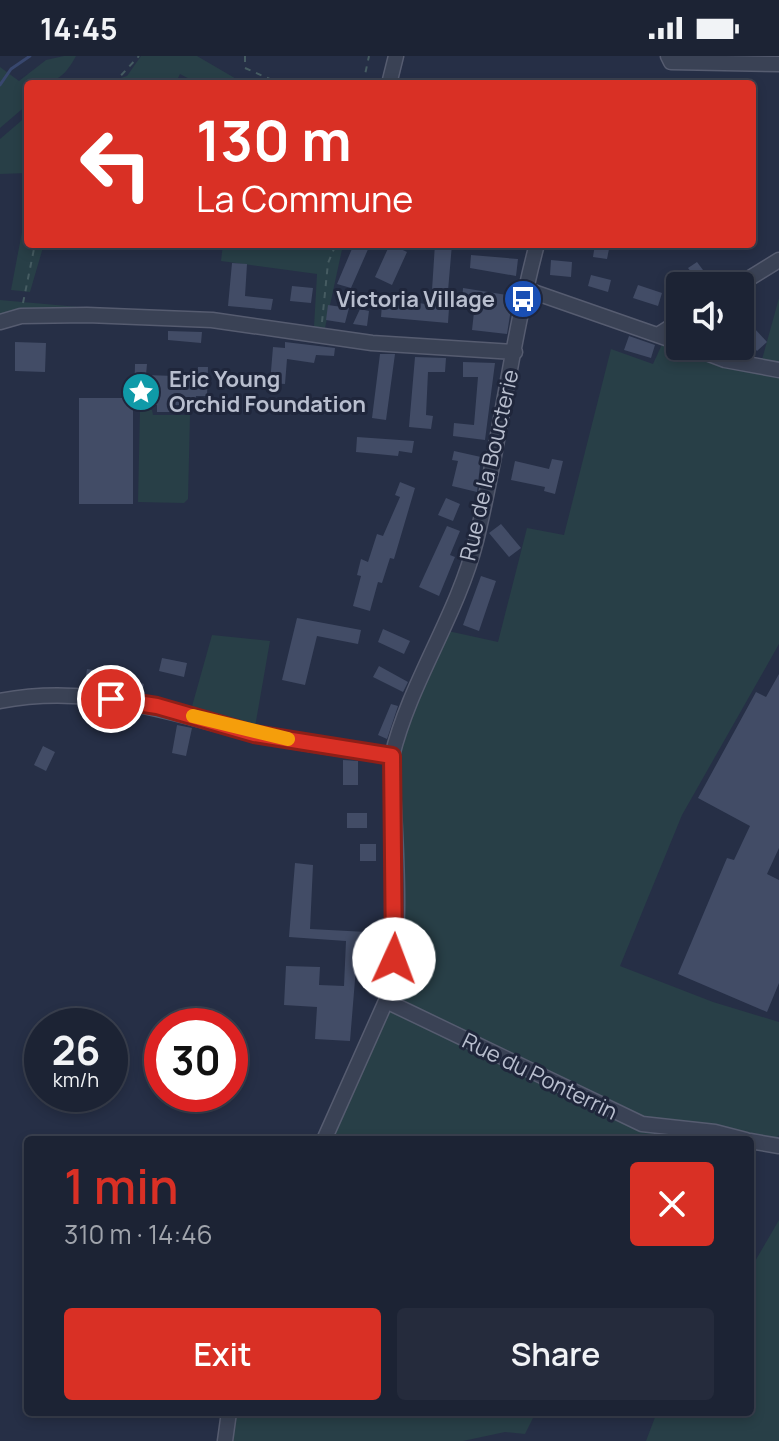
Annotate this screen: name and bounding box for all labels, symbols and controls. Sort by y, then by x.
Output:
text: 14:45 [40,8,118,49]
text: 130 m [196,101,352,178]
icon: left [64,112,168,216]
text: La Commune [196,174,413,223]
map controls [666,272,754,360]
button: sound [666,272,754,360]
bus stop icon: Victoria Village [502,278,544,320]
place label: Victoria Village [336,284,495,314]
place label: Eric Young Orchid Foundation [169,364,366,419]
street label: Rue de la Boucterie [452,366,526,563]
place icon: Eric Young Orchid Foundation [120,371,162,413]
pin [77,665,145,733]
icon: arrive [89,677,133,721]
position arrow [352,917,436,1001]
speed limit sign: 30 [144,1008,248,1112]
text: 26 [52,1022,100,1077]
street label: Rue du Ponterrin [457,1025,623,1127]
text: km/h [53,1066,99,1093]
text: 1 min [64,1153,178,1218]
button: close [630,1162,714,1246]
text: 310 m · 14:46 [64,1216,213,1252]
button: Exit [64,1308,381,1400]
button: Share [397,1308,714,1400]

